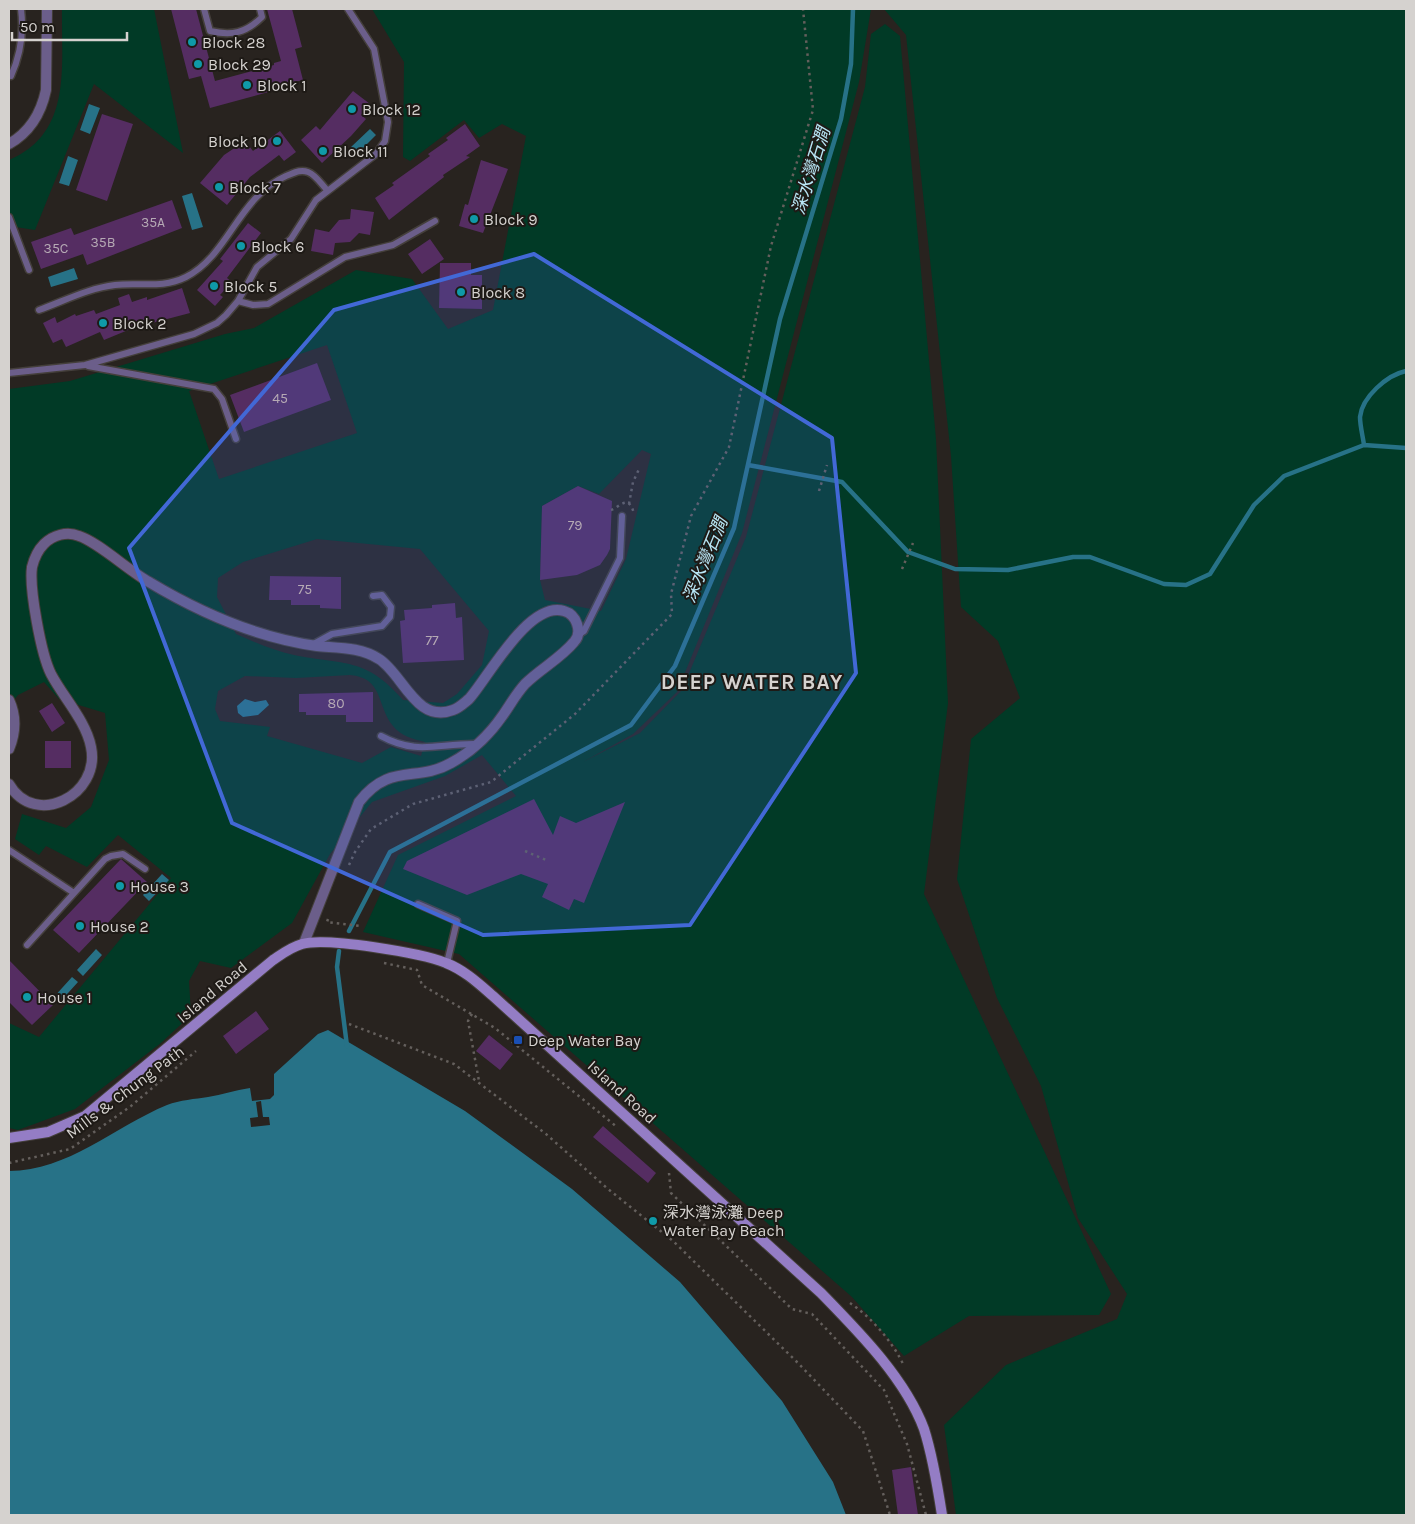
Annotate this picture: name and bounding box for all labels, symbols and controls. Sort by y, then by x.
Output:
scale bar [12,10,128,42]
text: 50 m [20,18,55,36]
place label: Block 28 [202,33,265,52]
marker: Block 28 [186,36,198,48]
place label: Block 29 [208,55,271,74]
marker: Block 29 [192,58,204,70]
place label: Block 1 [257,76,307,95]
marker: Block 1 [241,79,253,91]
place label: Block 12 [362,100,421,119]
marker: Block 12 [346,103,358,115]
water label: 深水灣石澗 [787,122,836,217]
place label: Block 10 [208,132,267,151]
marker: Block 10 [271,135,283,147]
place label: Block 11 [333,142,388,161]
marker: Block 11 [317,145,329,157]
place label: Block 7 [229,178,281,197]
marker: Block 7 [213,181,225,193]
place label: Block 9 [484,210,538,229]
marker: Block 9 [468,213,480,225]
house number: 35A [141,214,165,231]
house number: 35B [91,234,115,251]
place label: Block 6 [251,237,304,256]
house number: 35C [44,240,68,257]
marker: Block 6 [235,240,247,252]
place label: Block 5 [224,277,277,296]
marker: Block 5 [208,280,220,292]
place label: Block 8 [471,283,525,302]
marker: Block 8 [455,286,467,298]
place label: Block 2 [113,314,167,333]
marker: Block 2 [97,317,109,329]
house number: 45 [272,390,288,407]
water label: 深水灣石澗 [678,511,733,606]
house number: 79 [568,517,582,534]
house number: 75 [298,581,312,598]
house number: 77 [425,632,439,649]
district label: DEEP WATER BAY [661,670,843,694]
house number: 80 [328,695,344,712]
place label: House 3 [130,877,189,896]
marker: House 3 [114,880,126,892]
place label: House 2 [90,917,149,936]
marker: House 2 [74,920,86,932]
street label: Island Road [173,957,251,1027]
place label: House 1 [37,988,92,1007]
marker: House 1 [21,991,33,1003]
place label: Deep Water Bay [528,1031,641,1050]
marker: Deep Water Bay [512,1034,524,1046]
street label: Mills & Chung Path [62,1041,188,1143]
street label: Island Road [584,1056,660,1128]
place label: 深水灣泳灘 Deep Water Bay Beach [663,1203,784,1240]
marker: 深水灣泳灘 Deep Water Bay Beach [647,1215,659,1227]

